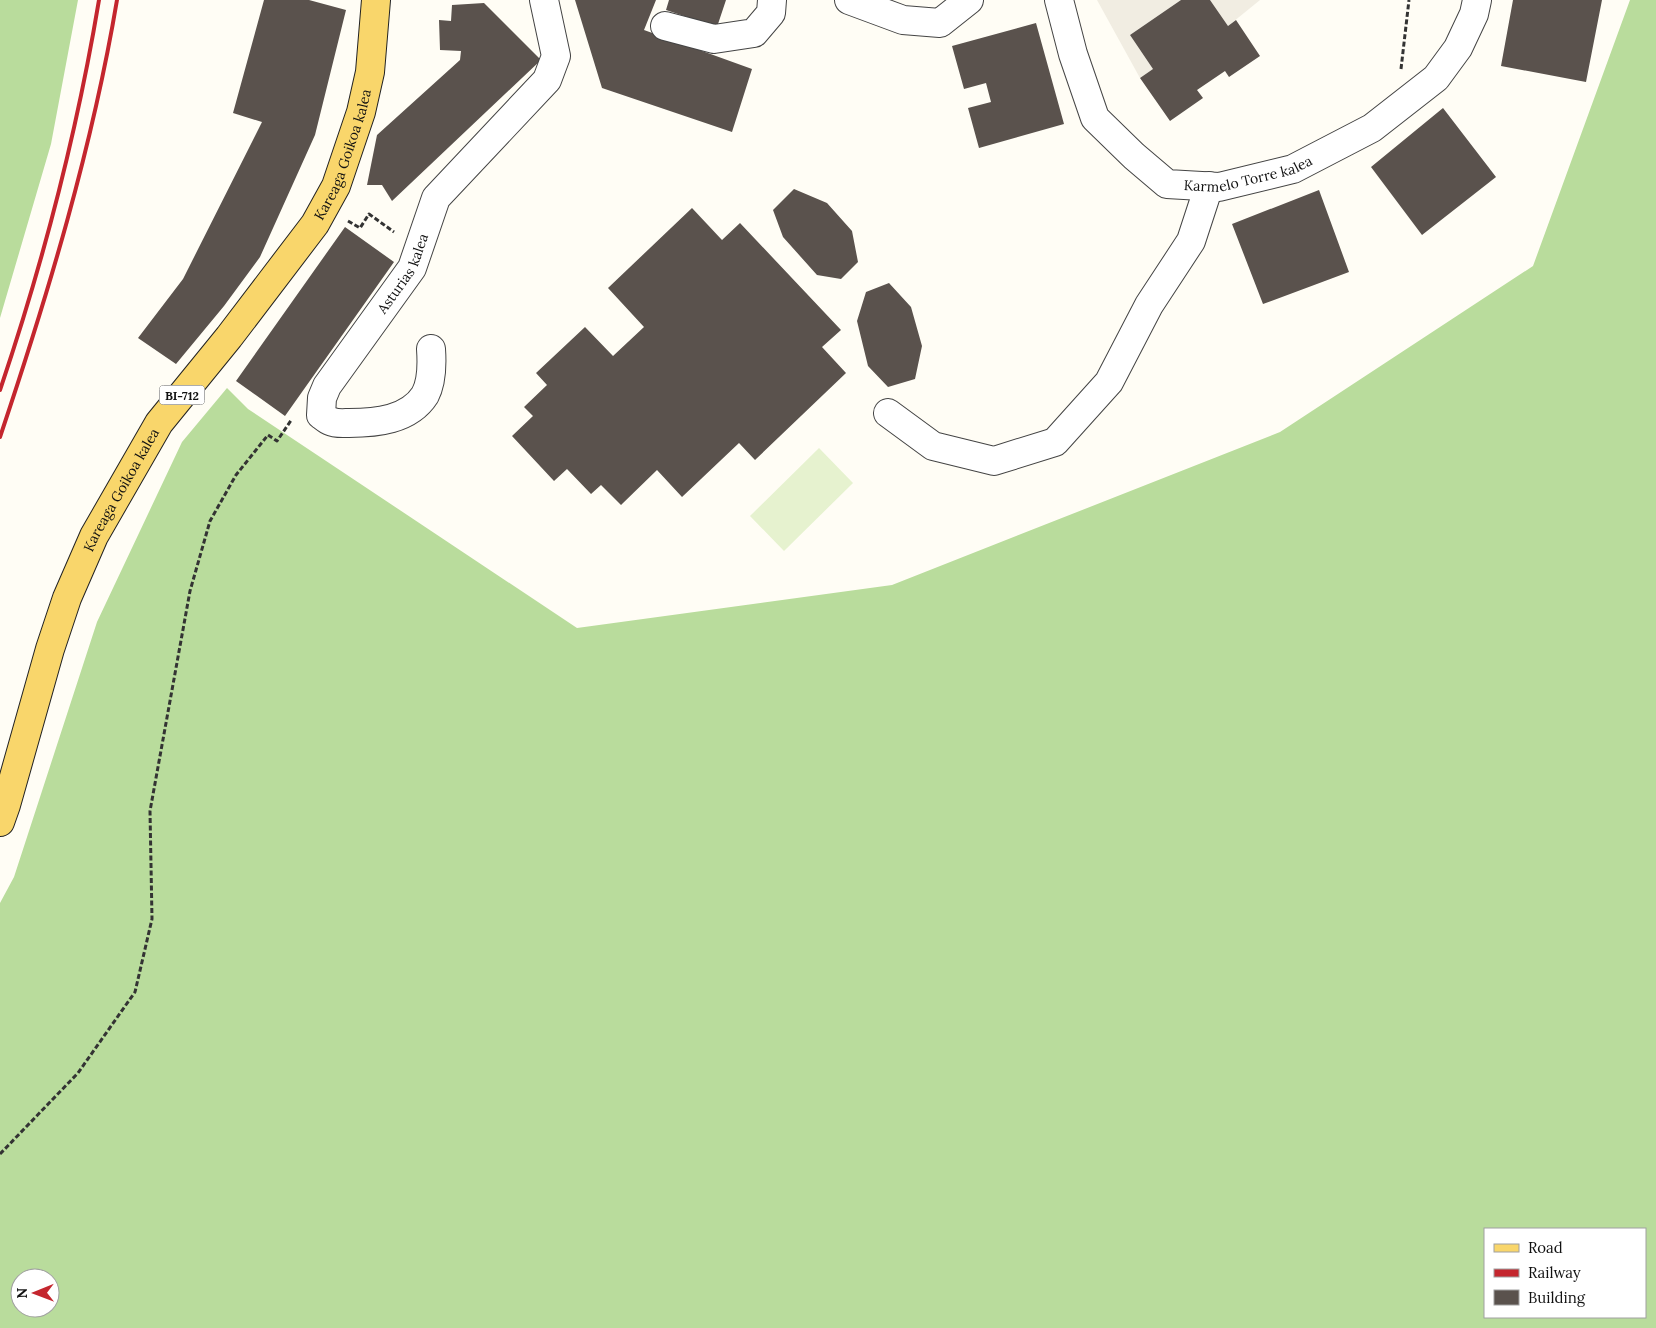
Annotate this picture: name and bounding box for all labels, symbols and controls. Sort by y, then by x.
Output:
street label: Kareaga Goikoa kalea [310,87,375,223]
street label: Karmelo Torre kalea [1183,152,1315,196]
street label: Asturias kalea [373,231,432,318]
road number: BI-712 [160,386,204,404]
street label: Kareaga Goikoa kalea [79,425,163,554]
legend [1484,1228,1646,1318]
text: Road [1528,1238,1563,1257]
text: Railway [1528,1263,1581,1282]
north arrow [10,1268,60,1318]
text: N [13,1287,31,1299]
text: Building [1528,1288,1586,1307]

